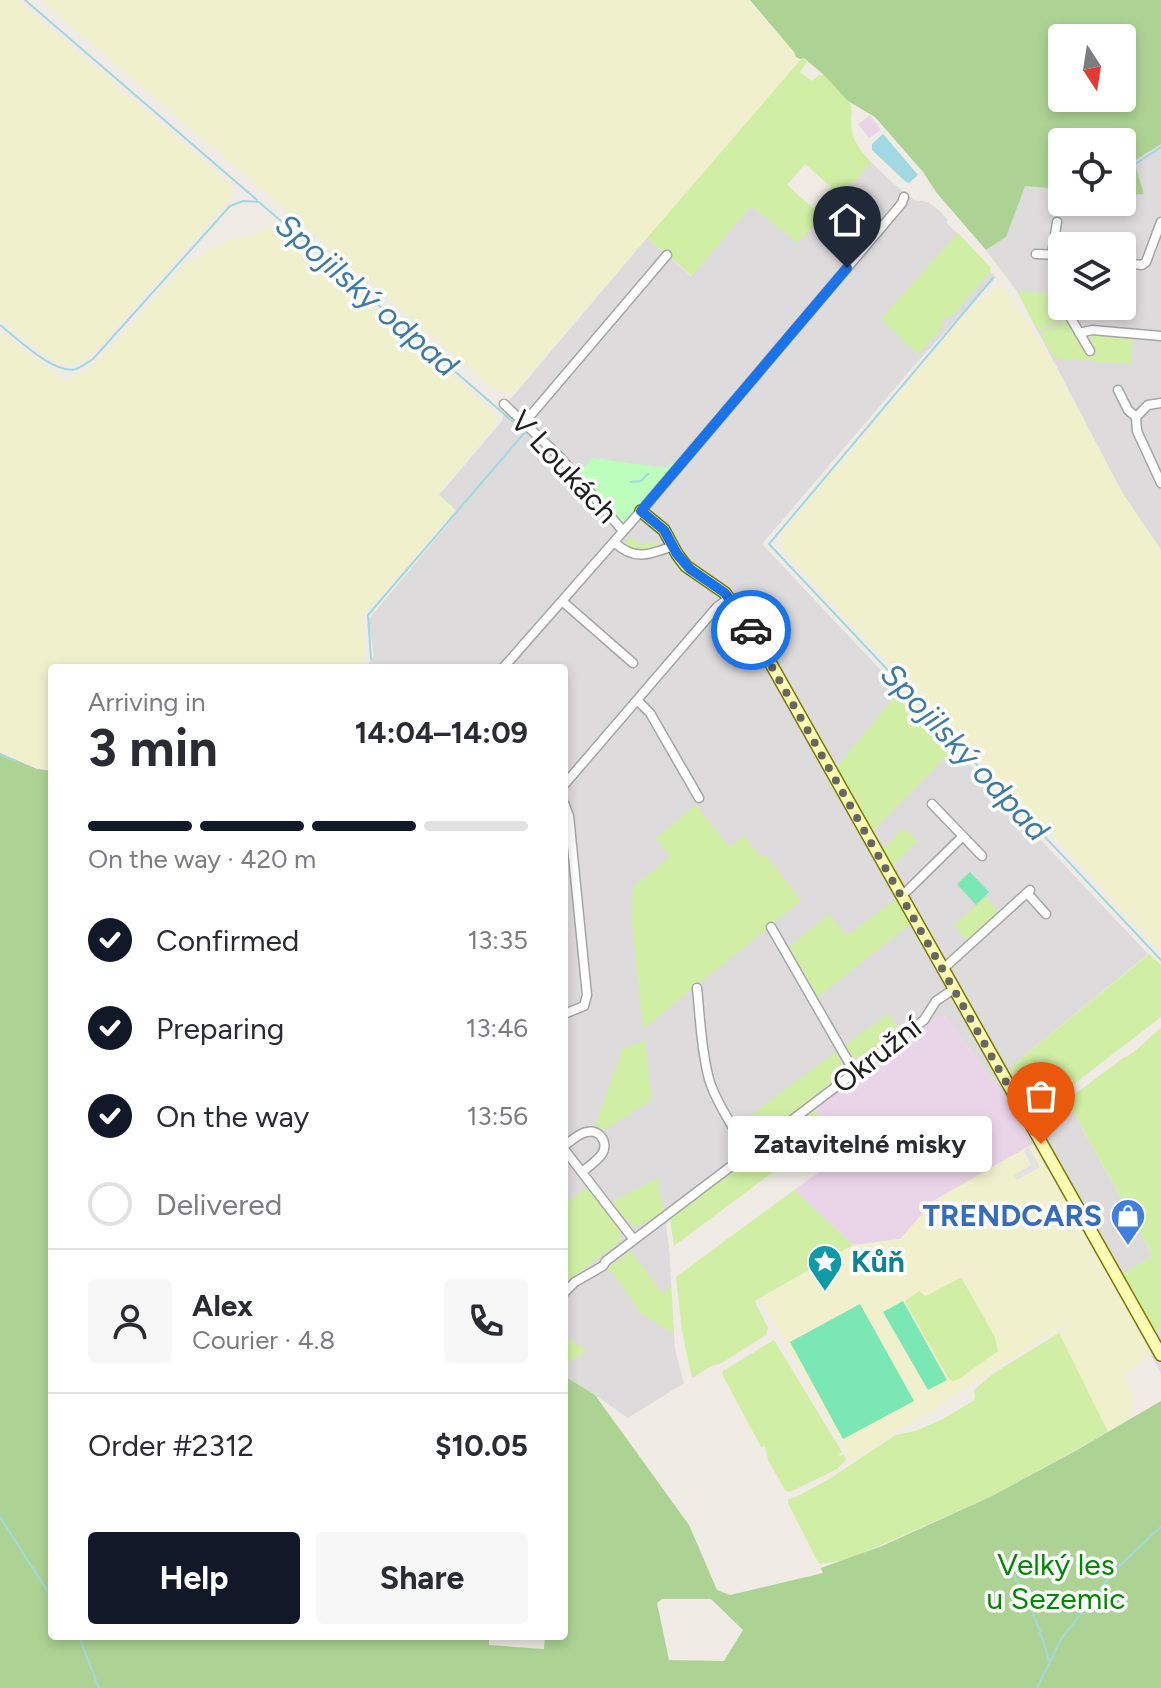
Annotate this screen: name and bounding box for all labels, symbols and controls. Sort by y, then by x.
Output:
north arrow [1048,24,1136,112]
map controls [1048,24,1136,320]
button: locate [1048,128,1136,216]
pin [813,186,881,268]
icon: home [825,198,869,242]
water label: Spojilský odpad [268,206,466,385]
button: layers [1048,232,1136,320]
street label: V Loukách [503,403,626,531]
courier [711,590,791,670]
icon: car [729,608,773,652]
water label: Spojilský odpad [873,655,1057,849]
text: Arriving in [88,686,206,718]
text: 14:04–14:09 [355,714,528,751]
text: 3 min [88,717,218,779]
text: On the way · 420 m [88,843,316,875]
icon: check [88,918,132,962]
text: Confirmed [156,922,299,959]
text: 13:35 [467,924,528,956]
icon: check [88,1006,132,1050]
street label: Okružní [825,1007,930,1101]
text: Preparing [156,1010,284,1047]
text: 13:46 [466,1012,528,1044]
pin [1007,1062,1075,1144]
icon: bag [1019,1074,1063,1118]
icon: check [88,1094,132,1138]
text: On the way [156,1098,309,1135]
text: 13:56 [467,1100,528,1132]
callout: Zatavitelné misky [729,1116,993,1172]
text: Zatavitelné misky [754,1128,966,1160]
text: Delivered [156,1186,282,1223]
place label: TRENDCARS [923,1197,1102,1234]
shop icon: TRENDCARS [1109,1197,1147,1247]
place icon: Kůň [806,1243,844,1293]
place label: Kůň [851,1243,905,1280]
button: person [88,1279,172,1363]
button: phone [444,1279,528,1363]
text: Alex [192,1287,253,1324]
text: Courier · 4.8 [192,1324,335,1356]
text: Order #2312 [88,1427,254,1464]
text: $10.05 [435,1427,528,1464]
button: Help [88,1532,300,1624]
button: Share [316,1532,528,1624]
park label: Velký les u Sezemic [987,1546,1125,1617]

